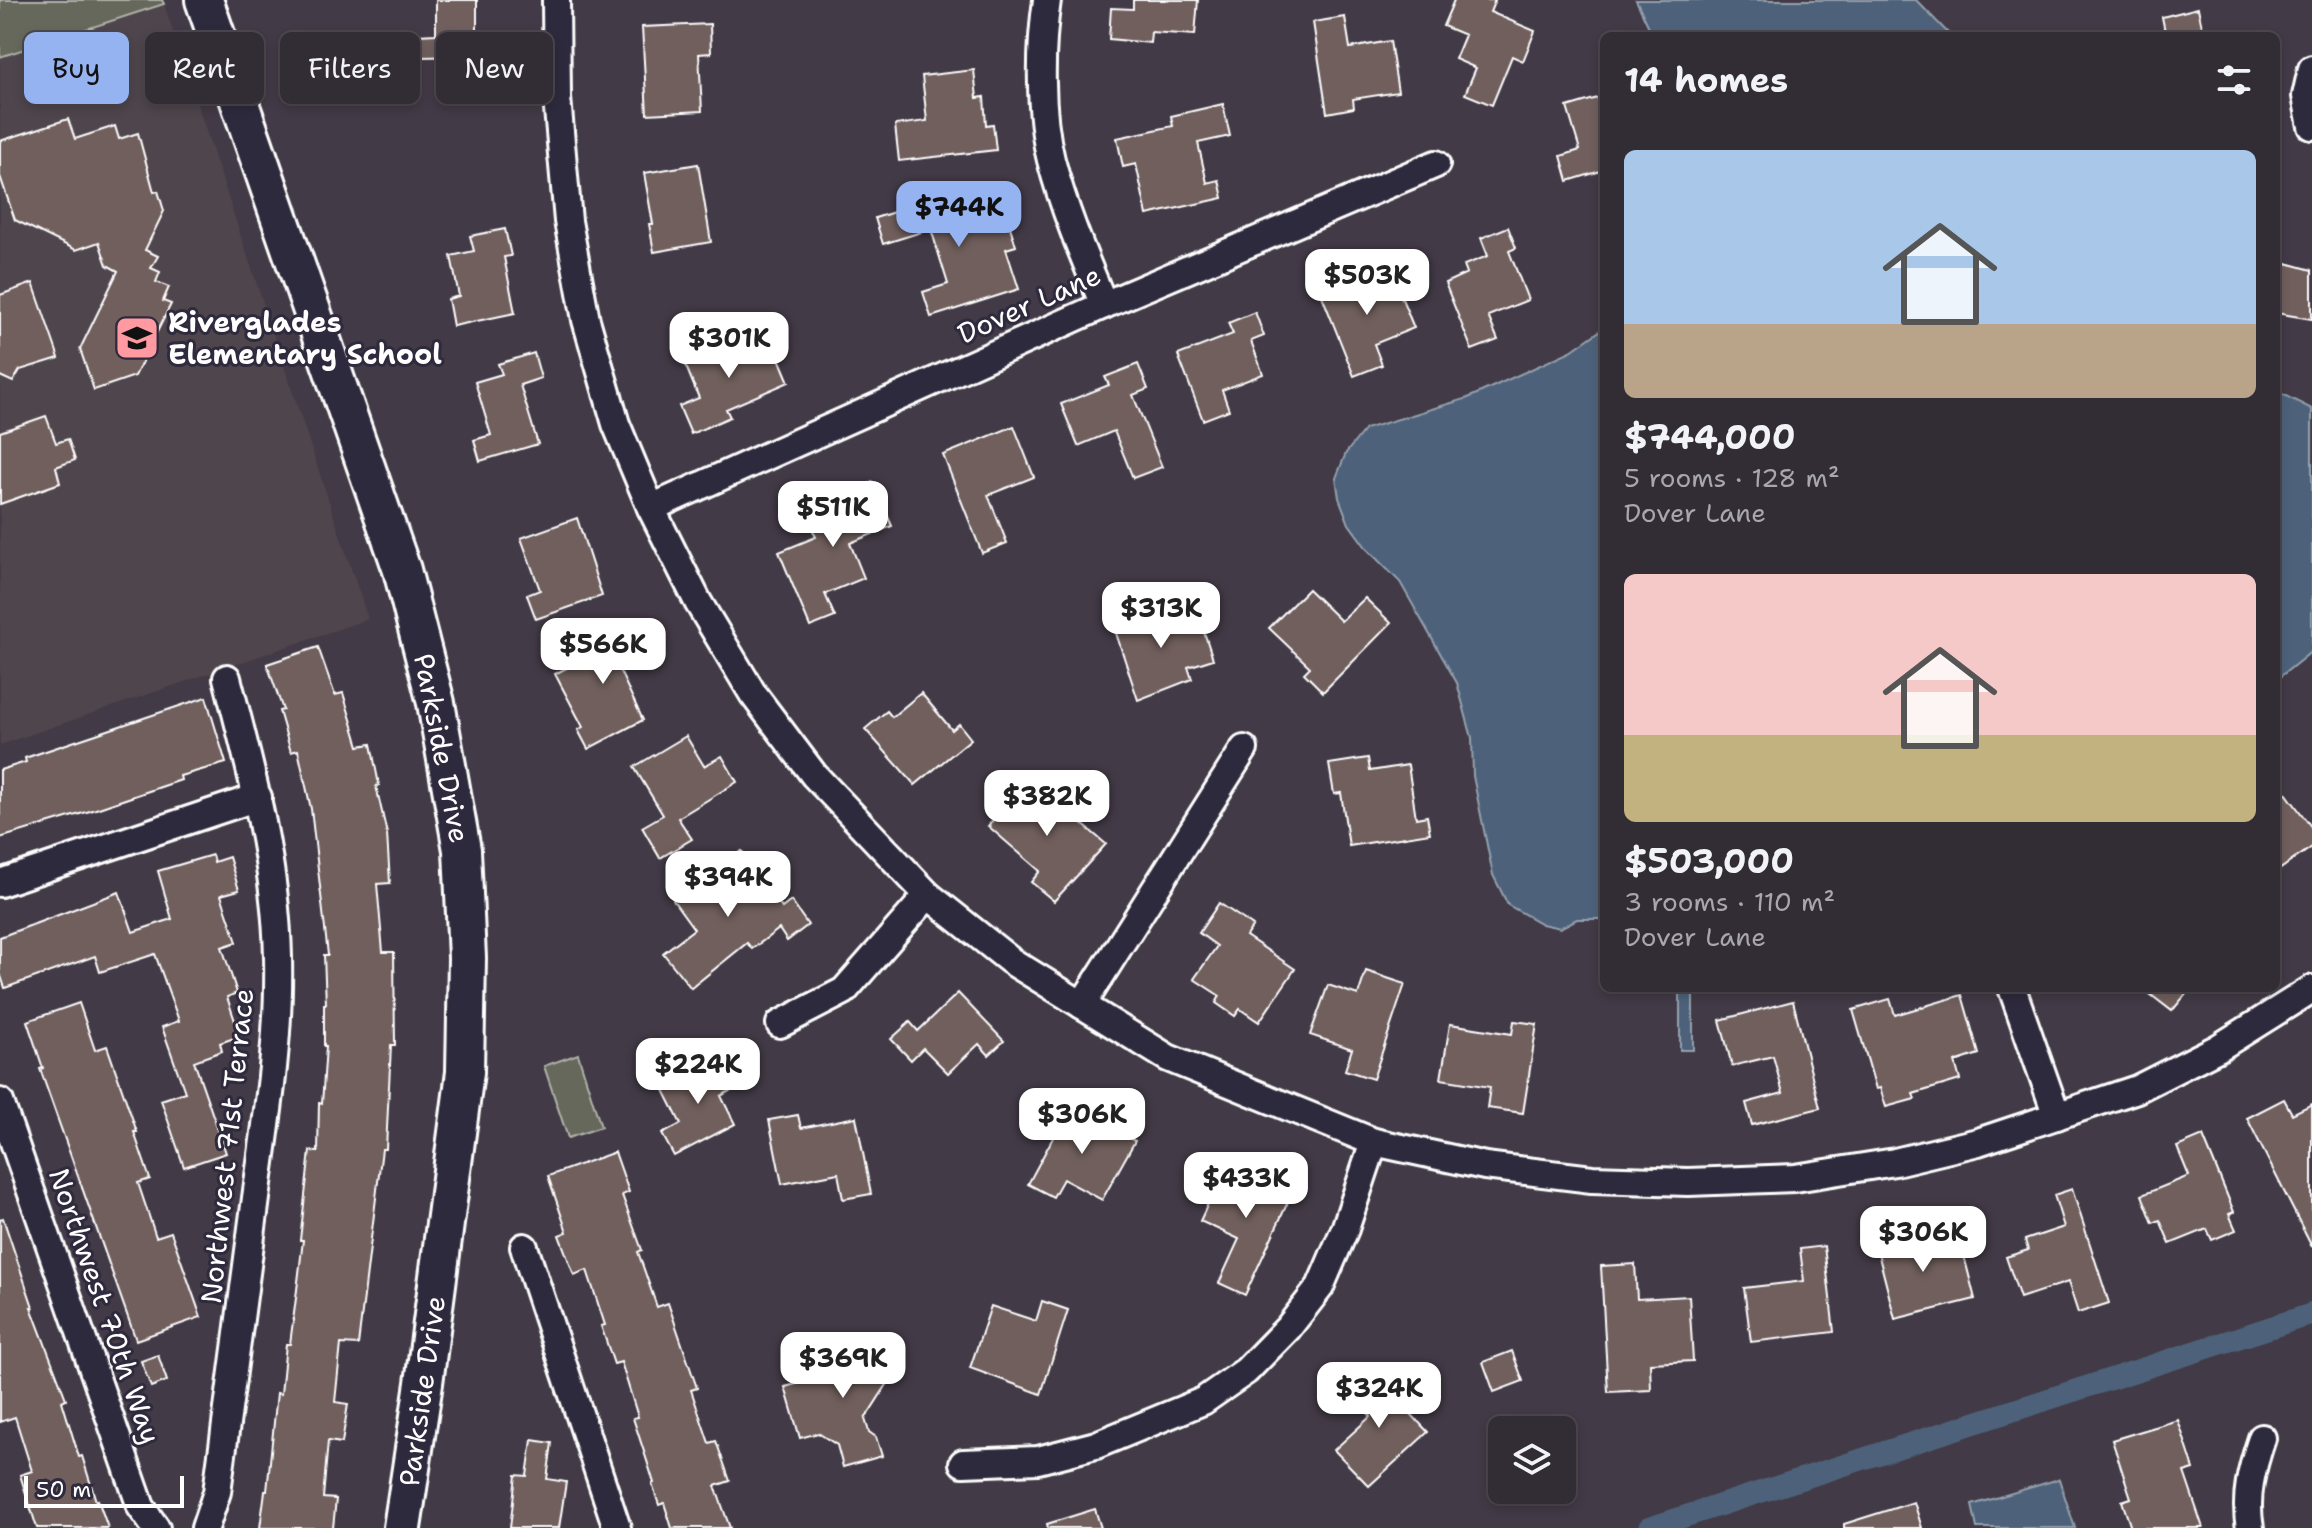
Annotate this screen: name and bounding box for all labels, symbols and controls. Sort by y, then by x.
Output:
chip: Buy [24,32,129,104]
chip: Rent [145,32,264,104]
chip: Filters [280,32,420,104]
chip: New [436,32,553,104]
text: 14 homes [1624,57,1788,103]
icon: filters [2212,58,2256,102]
pin: $744K [903,181,1015,249]
text: $744K [914,189,1004,224]
icon: home [1868,202,2012,346]
pin: $503K [1311,249,1423,317]
street label: Dover Lane [951,256,1107,352]
text: $503K [1323,257,1411,292]
place label: Riverglades Elementary School [168,303,442,373]
pin: $301K [673,312,785,380]
school or university icon: Riverglades Elementary School [113,314,161,362]
text: $301K [688,320,770,355]
text: $744,000 [1624,414,1796,460]
text: 5 rooms · 128 m² [1624,460,1840,495]
pin: $511K [777,481,889,549]
text: $511K [796,489,870,524]
text: Dover Lane [1624,495,1766,530]
pin: $313K [1105,582,1217,650]
text: $313K [1120,590,1202,625]
pin: $566K [547,618,659,686]
text: $566K [559,626,647,661]
icon: home [1868,626,2012,770]
street label: Parkside Drive [405,650,479,846]
pin: $382K [991,770,1103,838]
text: $382K [1002,778,1092,813]
text: $503,000 [1624,838,1794,884]
pin: $394K [672,851,784,919]
text: $394K [683,859,773,894]
text: 3 rooms · 110 m² [1624,884,1835,919]
text: Dover Lane [1624,919,1766,954]
street label: Northwest 71st Terrace [192,986,262,1306]
pin: $224K [642,1038,754,1106]
text: $224K [654,1046,742,1081]
pin: $306K [1026,1088,1138,1156]
text: $306K [1037,1096,1127,1131]
pin: $433K [1190,1152,1302,1220]
text: $433K [1202,1160,1290,1195]
street label: Northwest 70th Way [40,1163,170,1449]
pin: $306K [1867,1206,1979,1274]
text: $306K [1878,1214,1968,1249]
street label: Parkside Drive [390,1293,454,1489]
pin: $369K [787,1332,899,1400]
text: $369K [798,1340,888,1375]
pin: $324K [1323,1362,1435,1430]
text: $324K [1335,1370,1423,1405]
map controls [1488,1416,1576,1504]
button: layers [1488,1416,1576,1504]
scale bar [24,1472,184,1508]
text: 50 m [36,1475,91,1504]

